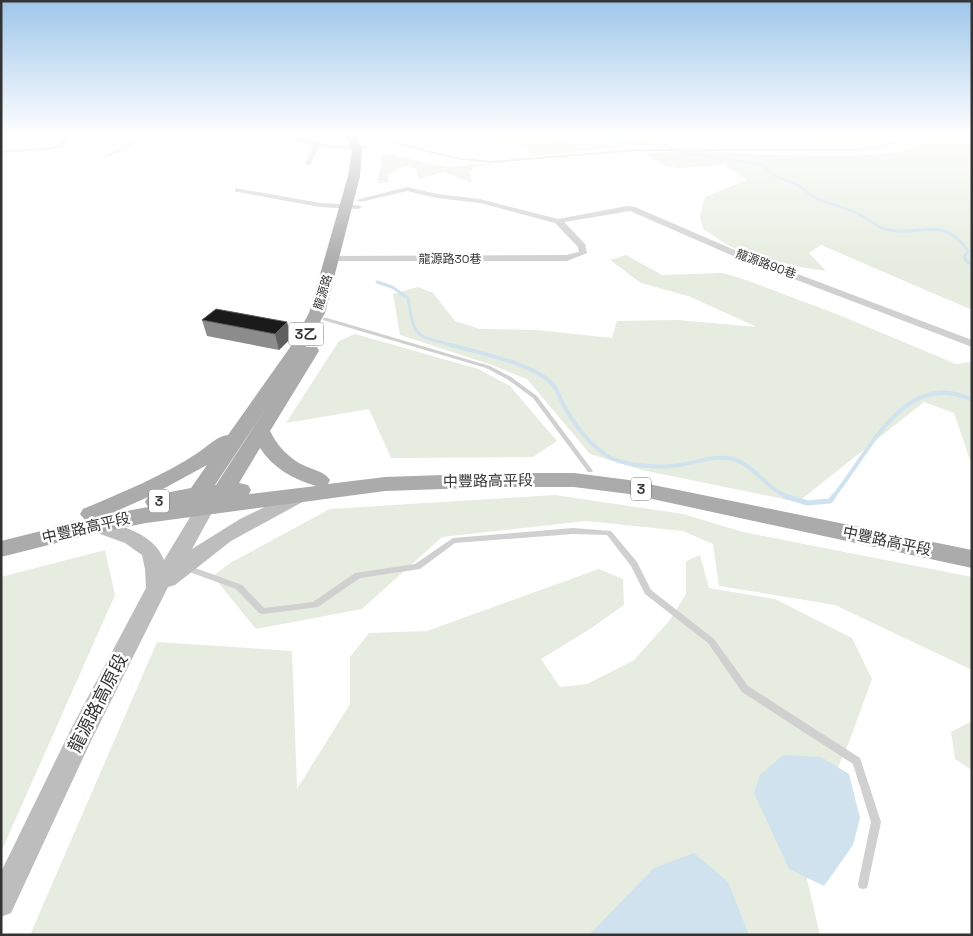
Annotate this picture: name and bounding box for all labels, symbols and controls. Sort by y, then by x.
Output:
street label: 龍源路90巷 [734,246,798,282]
street label: 龍源路30巷 [419,251,481,267]
street label: 龍源路 [310,272,336,312]
road number: 3乙 [288,322,324,346]
street label: 中豐路高平段 [443,470,533,491]
road number: 3 [631,478,651,500]
road number: 3 [149,490,169,512]
street label: 中豐路高平段 [40,508,132,547]
street label: 中豐路高平段 [841,522,933,559]
street label: 龍源路高原段 [63,649,132,756]

